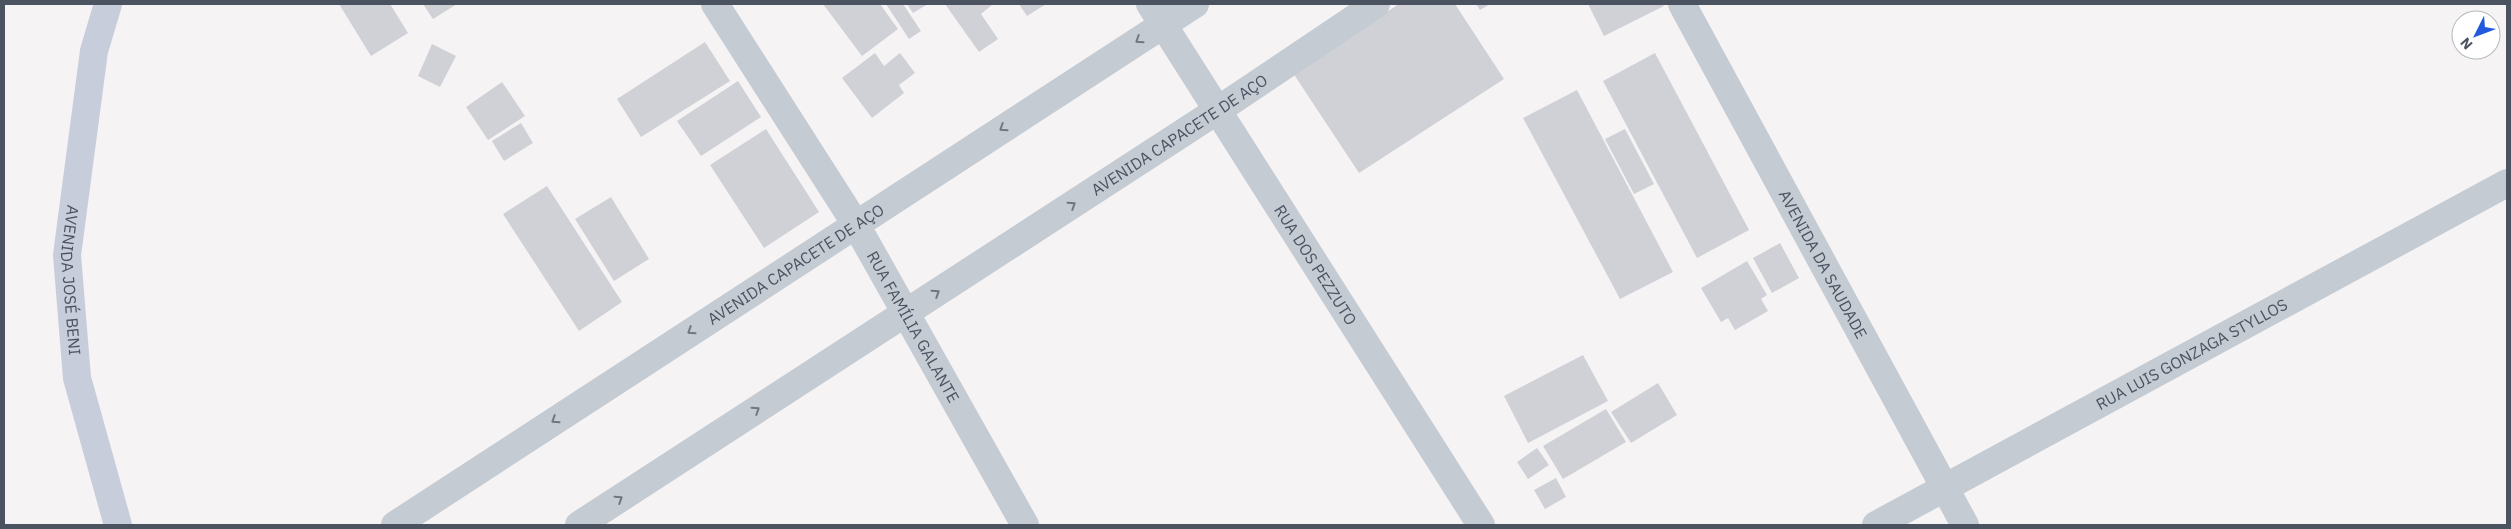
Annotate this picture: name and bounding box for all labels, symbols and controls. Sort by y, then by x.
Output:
north arrow [2451,10,2501,60]
one-way arrow [1136,33,1145,43]
text: N [2456,34,2476,53]
street label: AVENIDA CAPACETE DE AÇO [1087,70,1271,200]
one-way arrow [999,122,1009,131]
street label: AVENIDA DA SAUDADE [1775,186,1872,342]
street label: AVENIDA CAPACETE DE AÇO [703,199,888,329]
one-way arrow [1067,201,1076,211]
street label: RUA DOS PEZZUTO [1270,201,1361,329]
street label: AVENIDA JOSÉ BENI [57,204,85,356]
street label: RUA FAMÍLIA GALANTE [863,247,964,406]
one-way arrow [930,290,940,299]
street label: RUA LUIS GONZAGA STYLLOS [2092,294,2291,414]
one-way arrow [687,325,696,334]
one-way arrow [750,407,759,416]
one-way arrow [551,414,561,423]
one-way arrow [614,495,623,505]

